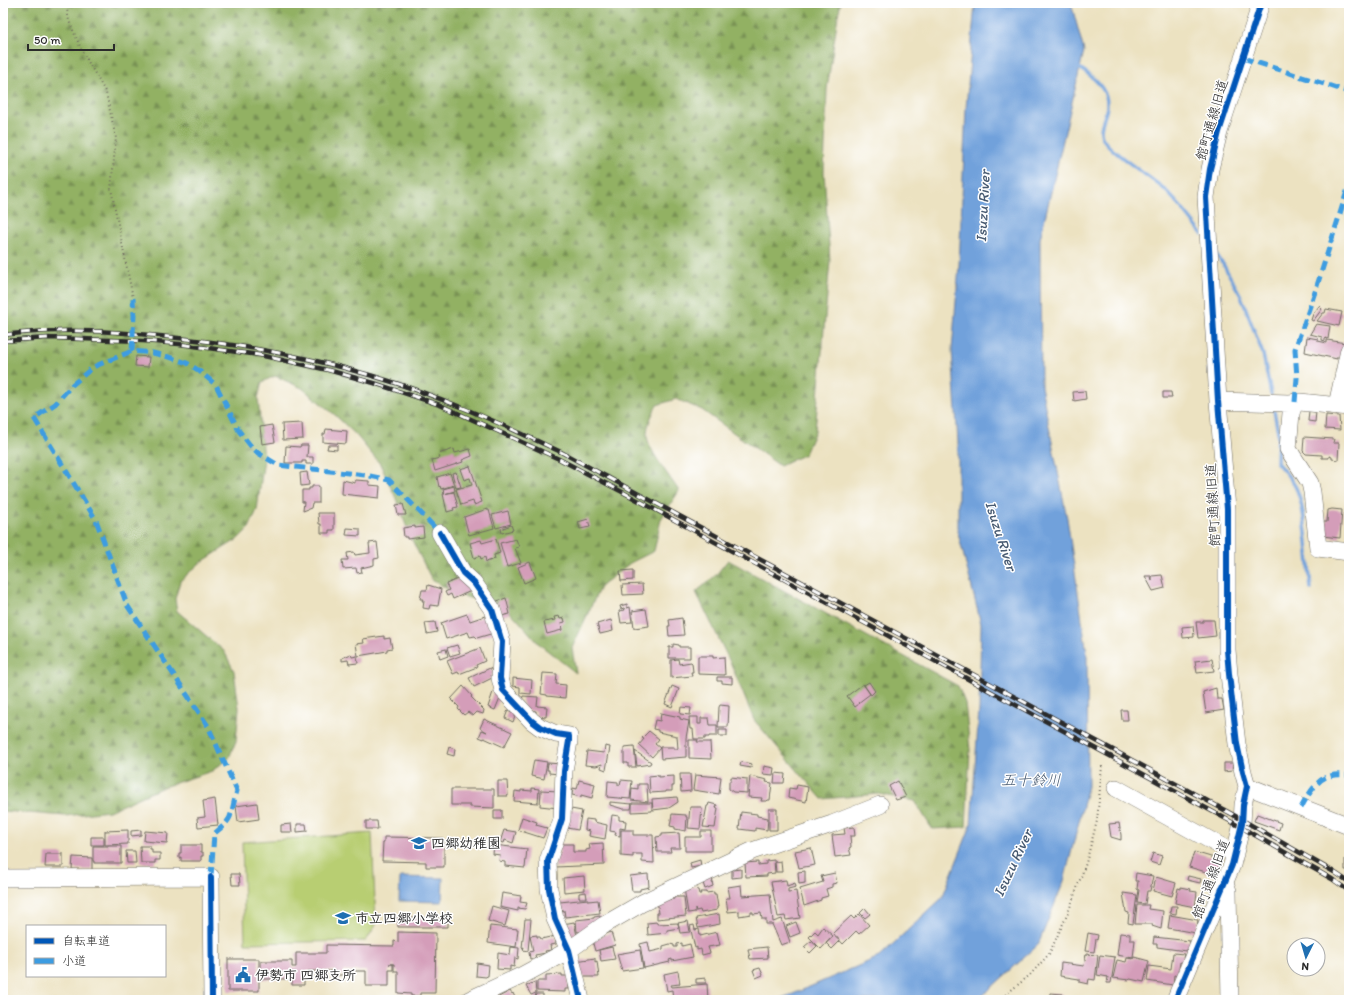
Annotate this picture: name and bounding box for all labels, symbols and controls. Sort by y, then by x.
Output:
scale bar [28,26,114,52]
text: 50 m [34,33,60,47]
street label: 館町通線旧道 [1192,77,1232,163]
water label: Isuzu River [972,168,994,242]
street label: 館町通線旧道 [1202,463,1224,547]
water label: Isuzu River [981,499,1021,575]
water label: 五十鈴川 [1001,771,1061,789]
water label: Isuzu River [990,825,1037,899]
school or university icon: 四郷幼稚園 [410,834,428,852]
place label: 四郷幼稚園 [431,835,501,852]
street label: 館町通線旧道 [1189,837,1233,921]
school or university icon: 市立四郷小学校 [334,909,352,927]
place label: 市立四郷小学校 [355,910,453,927]
legend [26,925,166,977]
text: 自転車道 [62,934,110,948]
north arrow [1286,937,1326,977]
text: 小道 [62,954,86,968]
text: N [1301,960,1309,973]
public building icon: 伊勢市 四郷支所 [234,966,252,984]
place label: 伊勢市 四郷支所 [255,967,356,984]

